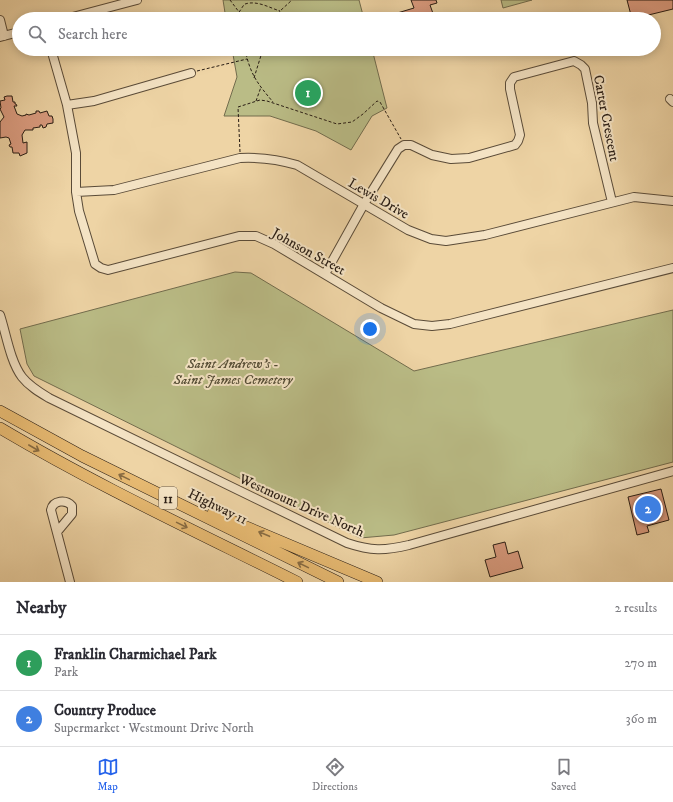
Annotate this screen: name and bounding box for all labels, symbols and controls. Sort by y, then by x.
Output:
search box [12,12,661,56]
icon: search [26,23,48,45]
text: Search here [58,25,127,44]
street label: Carter Crescent [589,74,623,163]
pin: 1 [295,78,321,108]
street label: Lewis Drive [345,174,412,224]
street label: Johnson Street [267,223,349,280]
your location [360,319,380,339]
park label: Saint Andrew's - Saint James Cemetery [173,355,294,389]
one-way arrow [28,444,39,452]
street label: Westmount Drive North [235,470,368,542]
one-way arrow [118,473,130,480]
street label: Highway 11 [185,485,250,529]
road number: 11 [159,487,177,509]
pin: 2 [635,494,661,524]
one-way arrow [176,522,188,529]
one-way arrow [258,530,270,537]
one-way arrow [297,561,309,568]
text: Nearby [16,597,66,619]
text: 2 results [615,600,657,616]
text: Franklin Charmichael Park [54,645,217,664]
text: 1 [27,655,31,671]
text: 270 m [625,655,657,671]
text: Park [54,664,78,680]
text: Country Produce [54,701,156,720]
text: 2 [26,711,32,727]
text: 360 m [626,711,657,727]
text: Supermarket · Westmount Drive North [54,720,254,736]
tab: Map [97,756,119,794]
tab: Directions [312,756,358,794]
tab: Saved [551,756,576,794]

